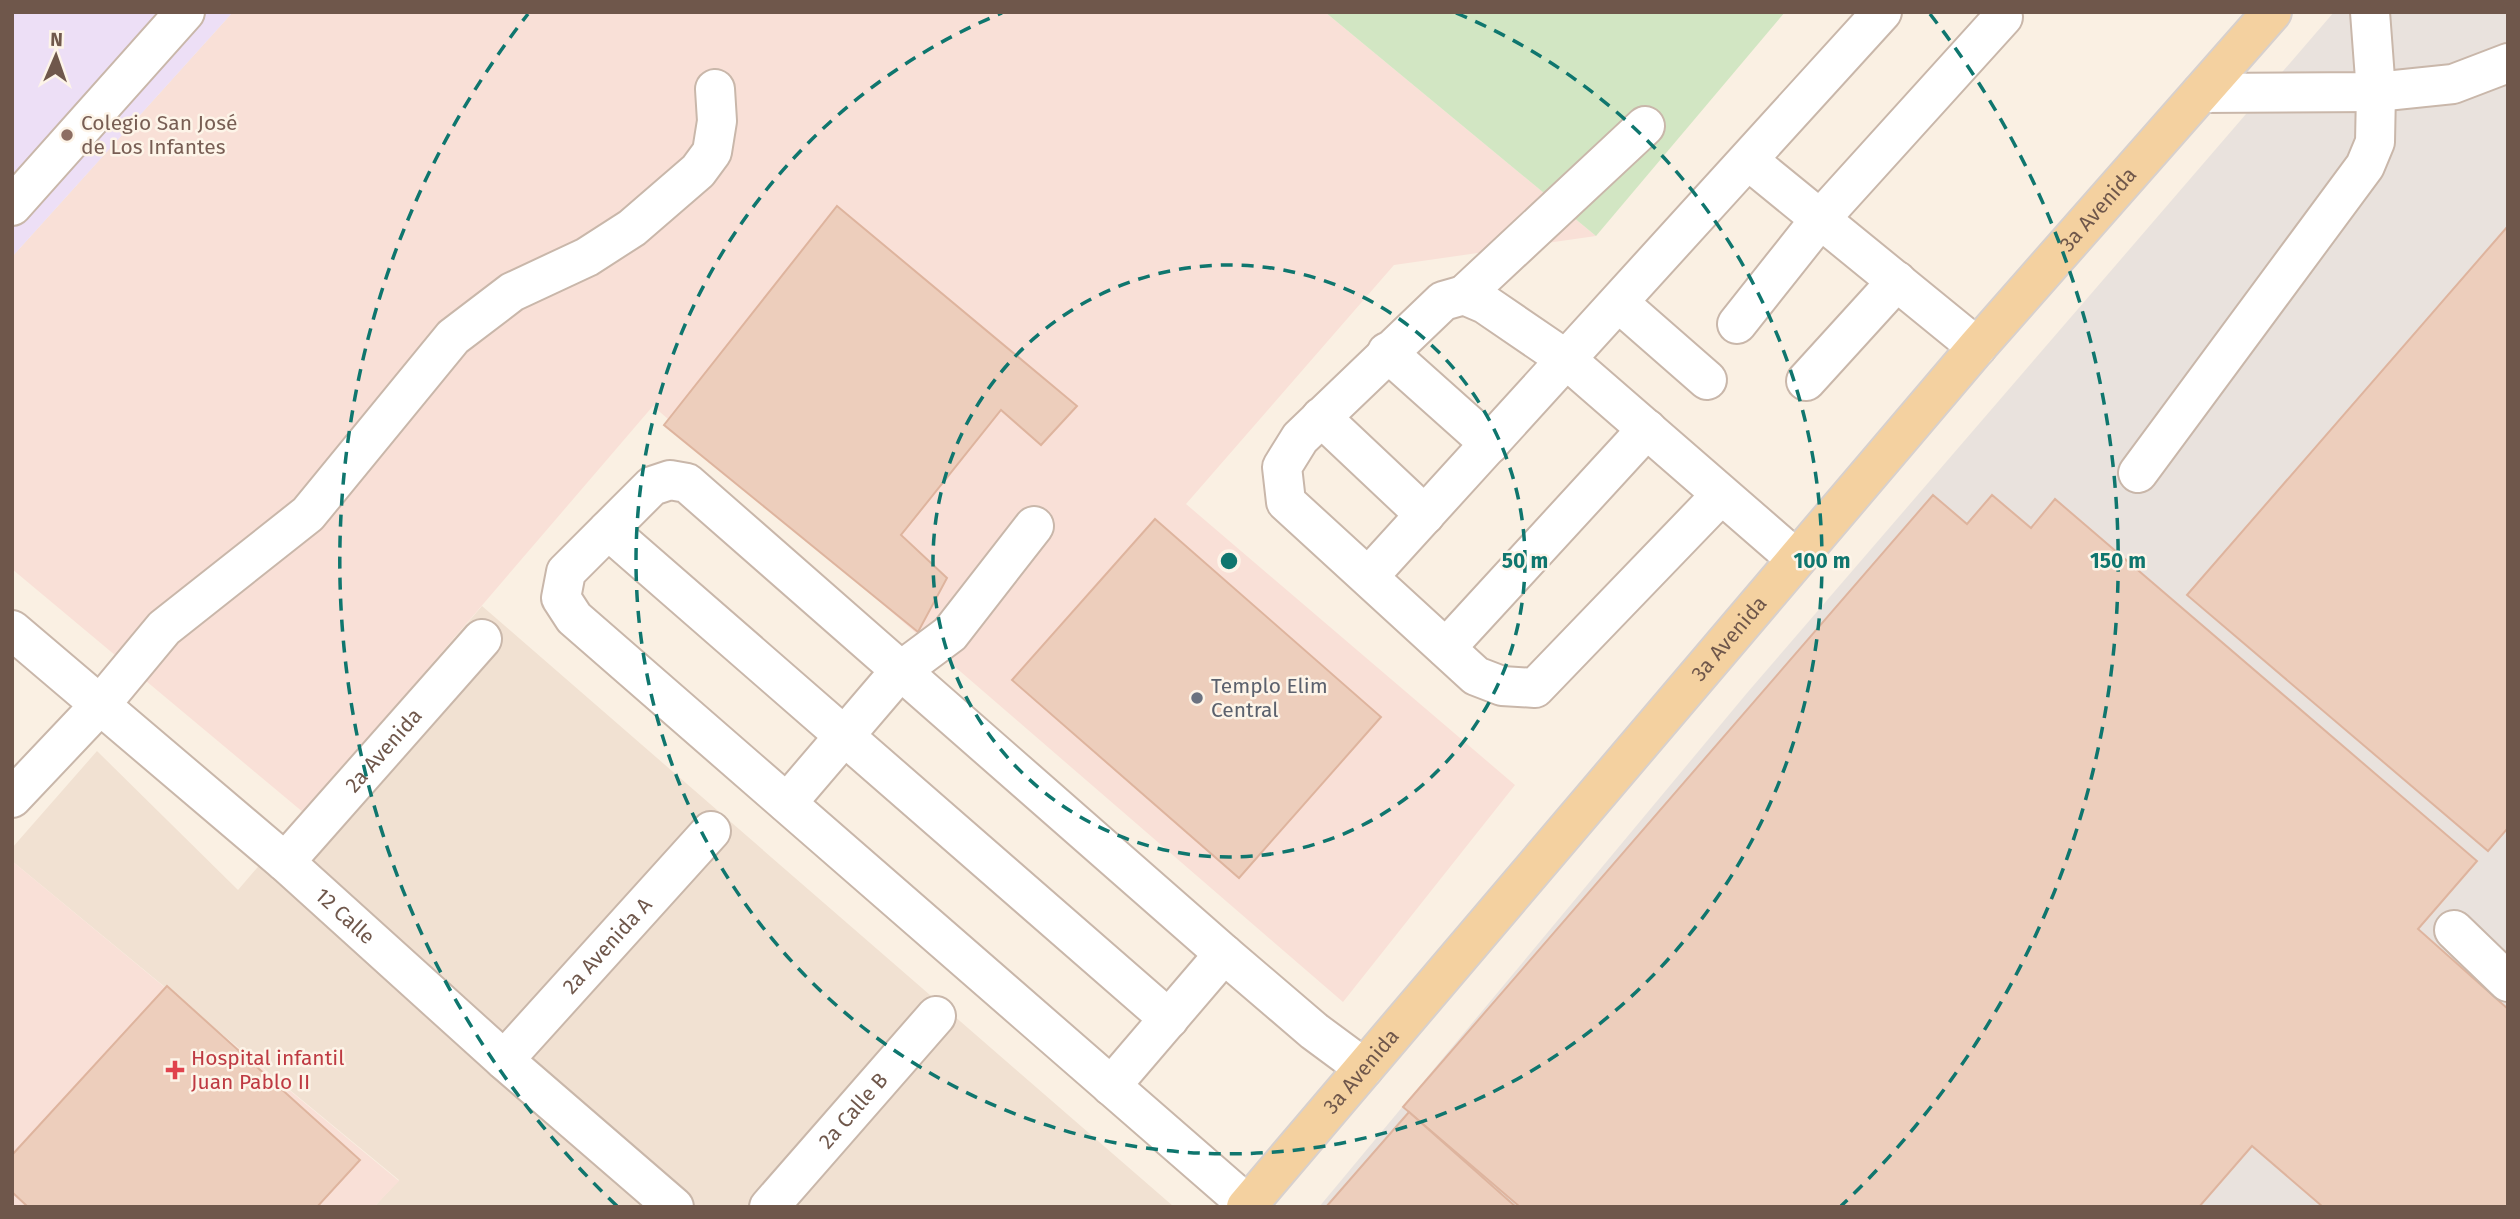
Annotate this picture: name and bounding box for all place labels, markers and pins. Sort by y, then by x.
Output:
place label: Colegio San José de Los Infantes [81,110,237,160]
marker: Colegio San José de Los Infantes [59,127,75,143]
centre of rings [1217,549,1241,573]
place label: Templo Elim Central [1211,673,1328,723]
marker: Templo Elim Central [1189,690,1205,706]
place label: Hospital infantil Juan Pablo II [191,1045,344,1095]
marker: Hospital infantil Juan Pablo II [165,1060,185,1080]

